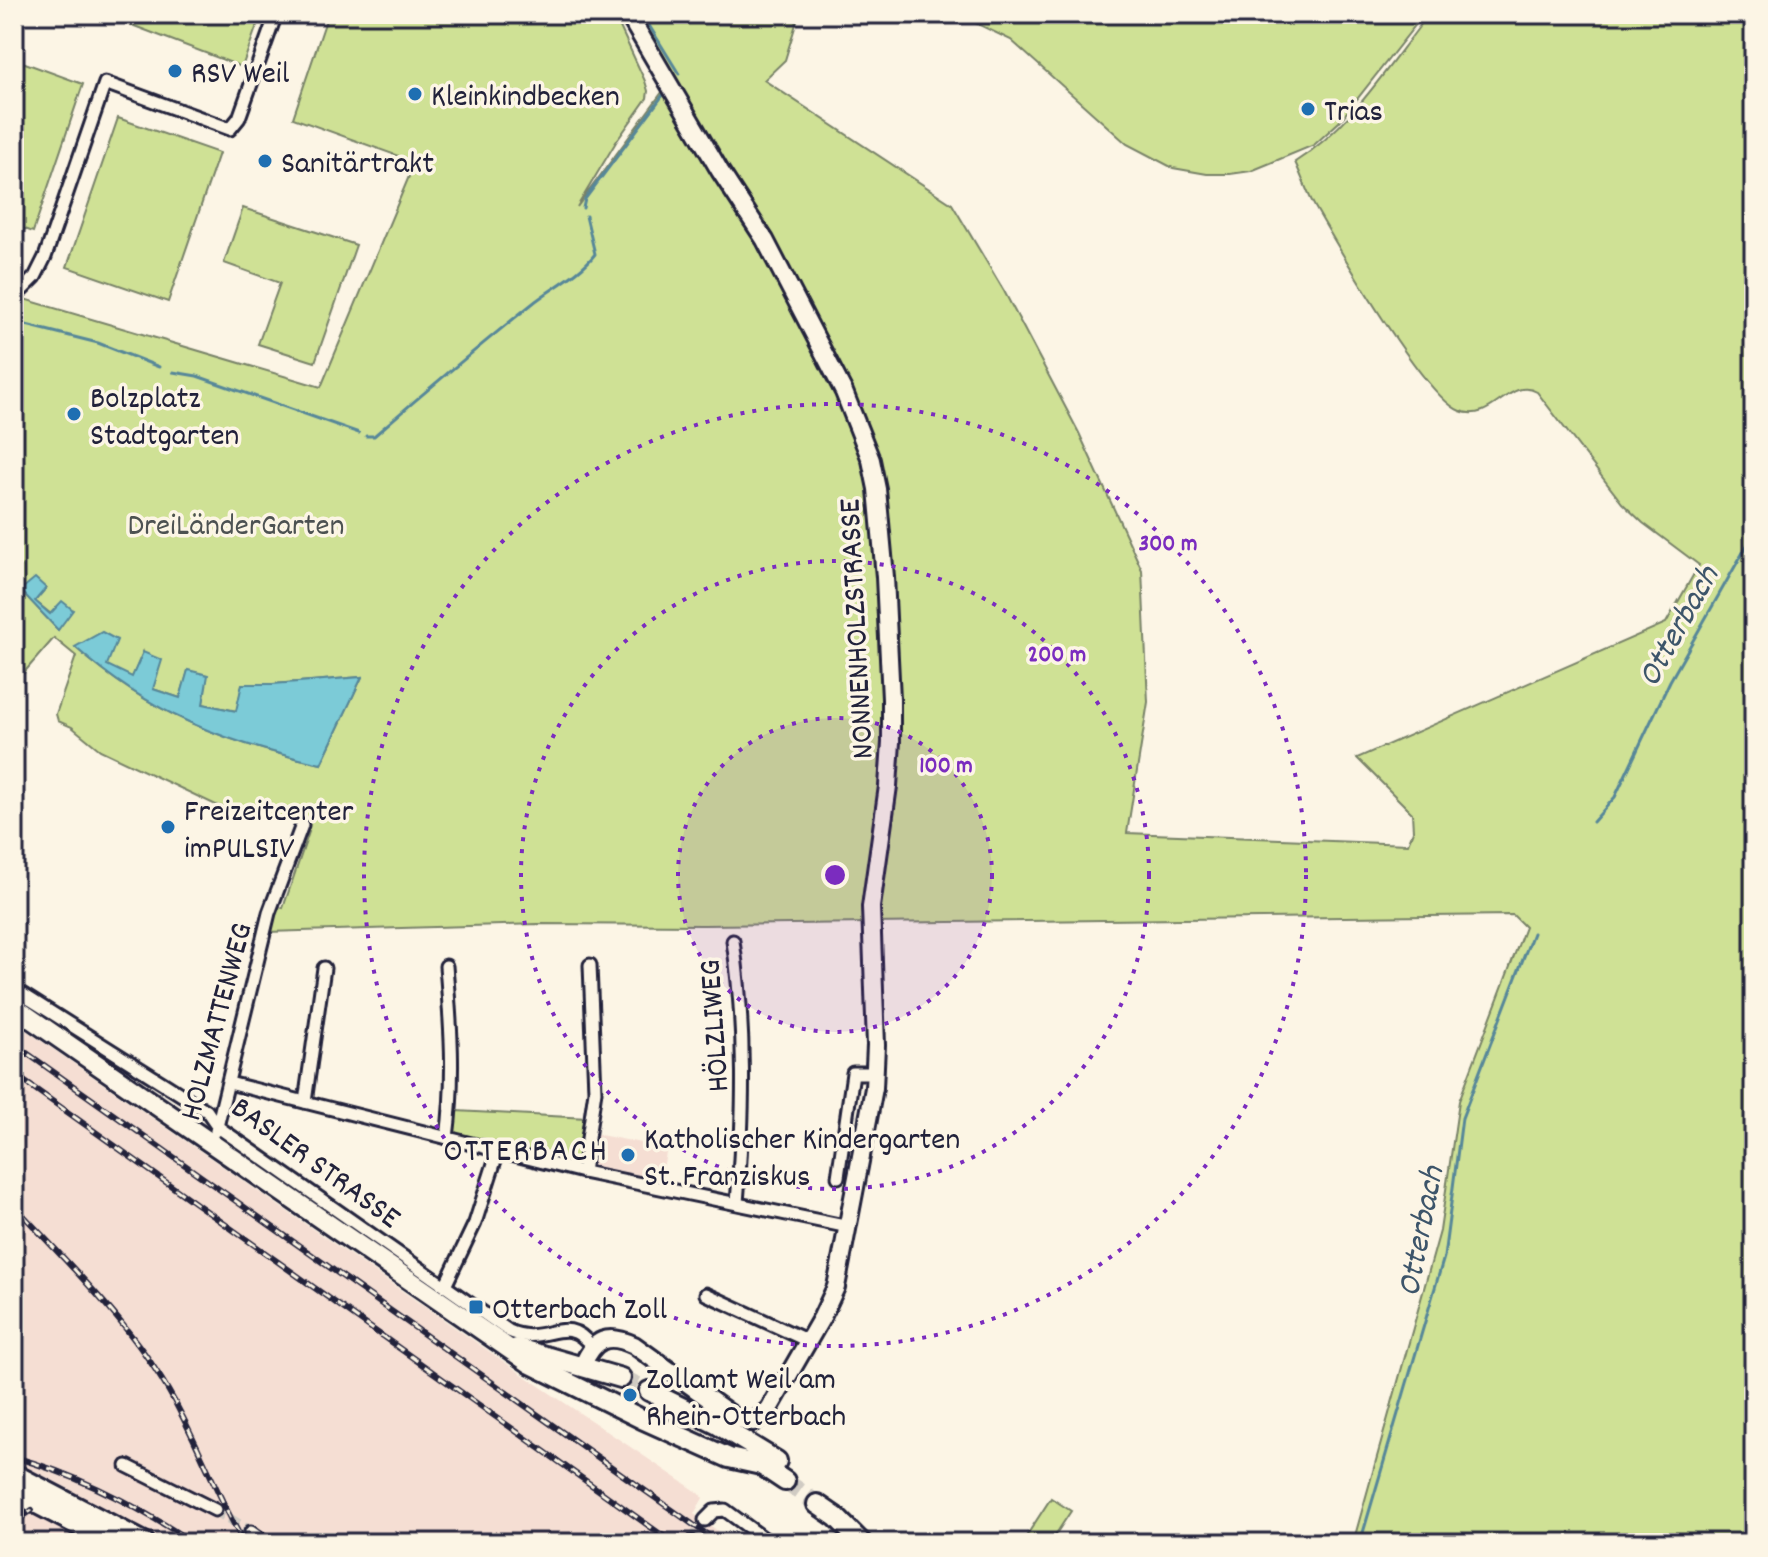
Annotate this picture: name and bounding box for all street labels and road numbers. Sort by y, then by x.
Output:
street label: NONNENHOLZSTRASSE [829,497,889,760]
street label: HOLZMATTENWEG [170,918,267,1126]
street label: HÖLZLIWEG [689,958,745,1094]
street label: BASLER STRASSE [220,1088,409,1243]

